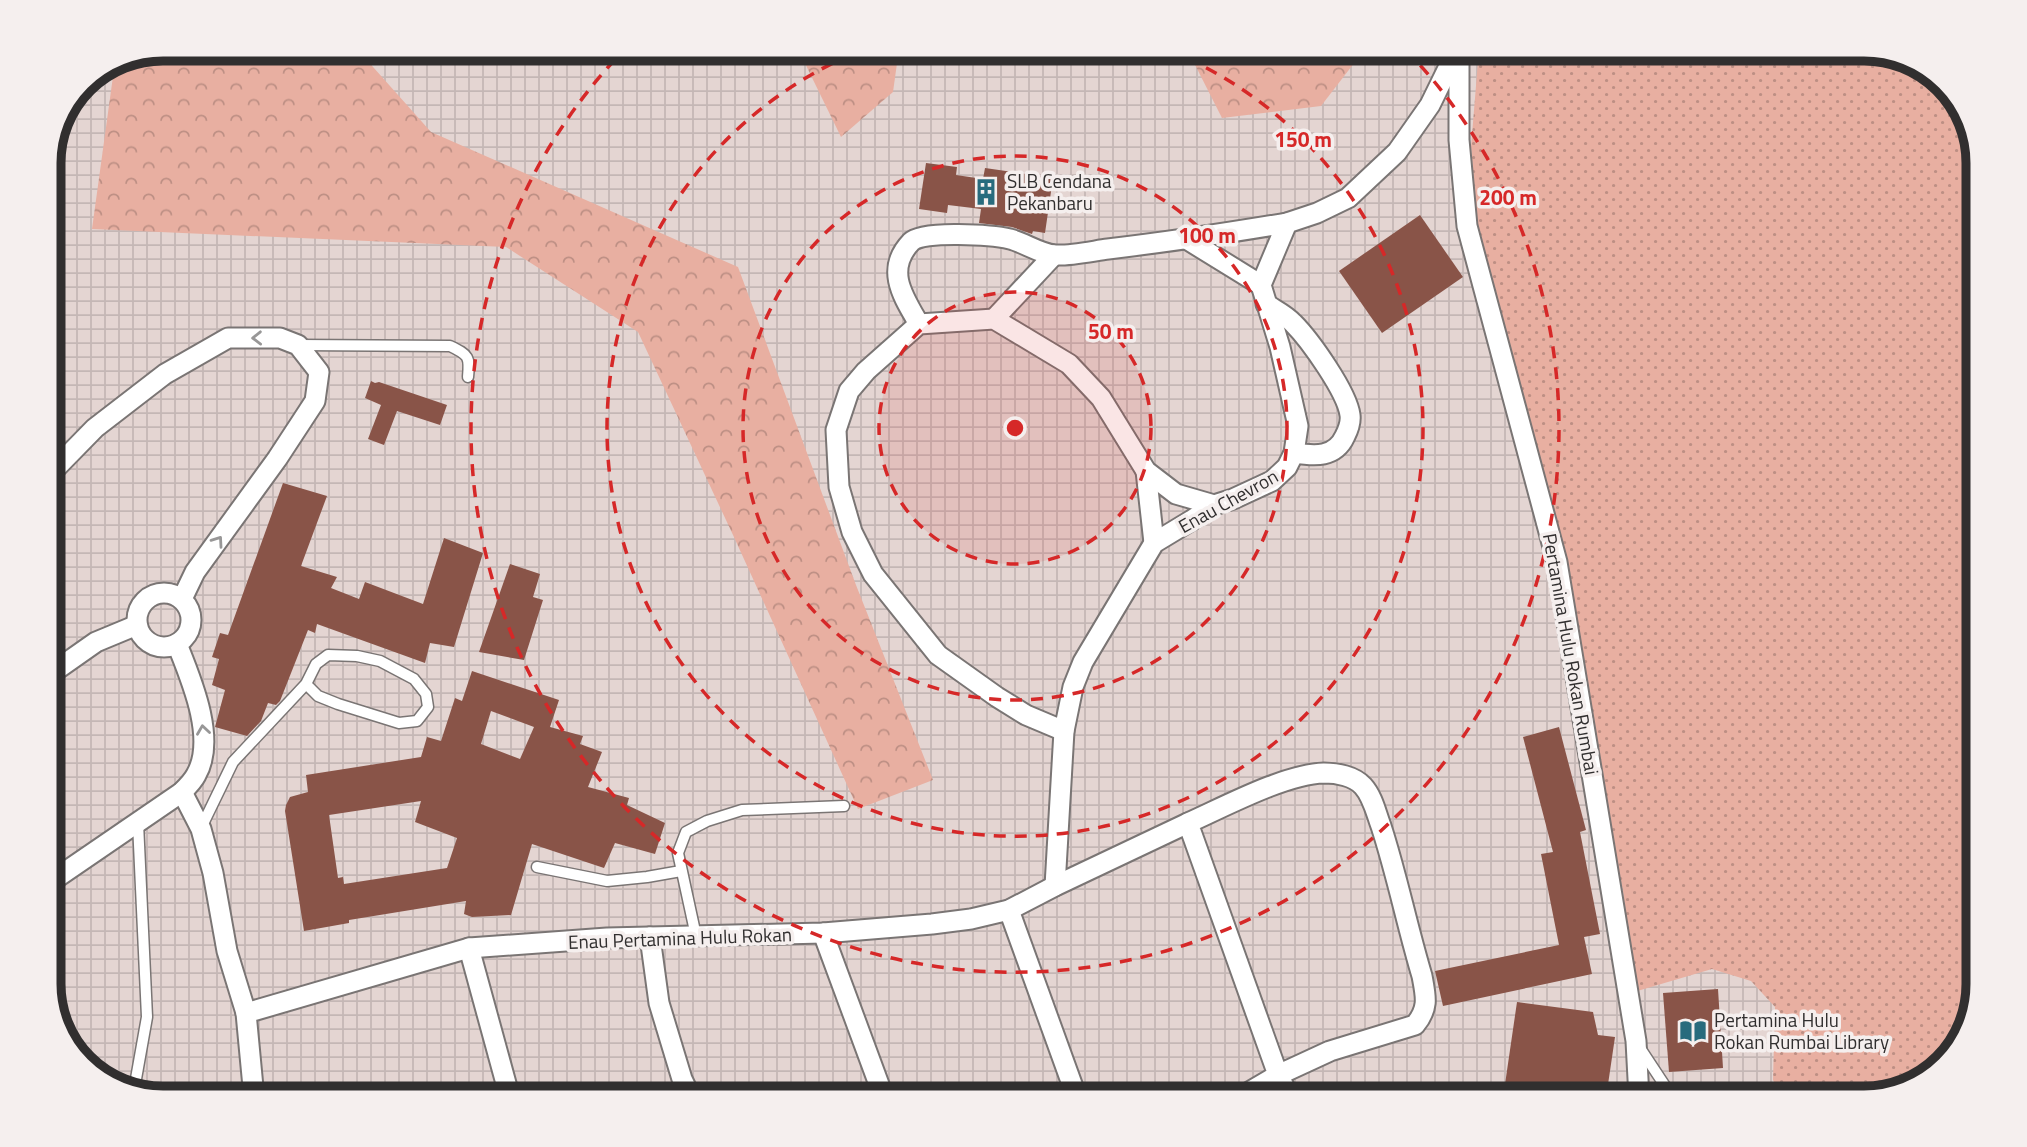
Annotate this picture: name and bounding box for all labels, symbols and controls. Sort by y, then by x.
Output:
text: 150 m [1274,123,1332,155]
place label: SLB Cendana Pekanbaru [1007,166,1112,217]
building icon: SLB Cendana Pekanbaru [971,177,1001,207]
text: 200 m [1479,181,1537,213]
text: 100 m [1178,219,1236,251]
text: 50 m [1088,315,1134,347]
one-way arrow [251,330,262,346]
centre of rings [1003,416,1027,440]
street label: Enau Chevron [1173,461,1283,540]
street label: Pertamina Hulu Rokan Rumbai [1536,531,1607,777]
one-way arrow [209,536,222,549]
one-way arrow [195,724,210,736]
street label: Enau Pertamina Hulu Rokan [568,919,792,956]
place label: Pertamina Hulu Rokan Rumbai Library [1714,1005,1889,1056]
library icon: Pertamina Hulu Rokan Rumbai Library [1678,1016,1708,1046]

